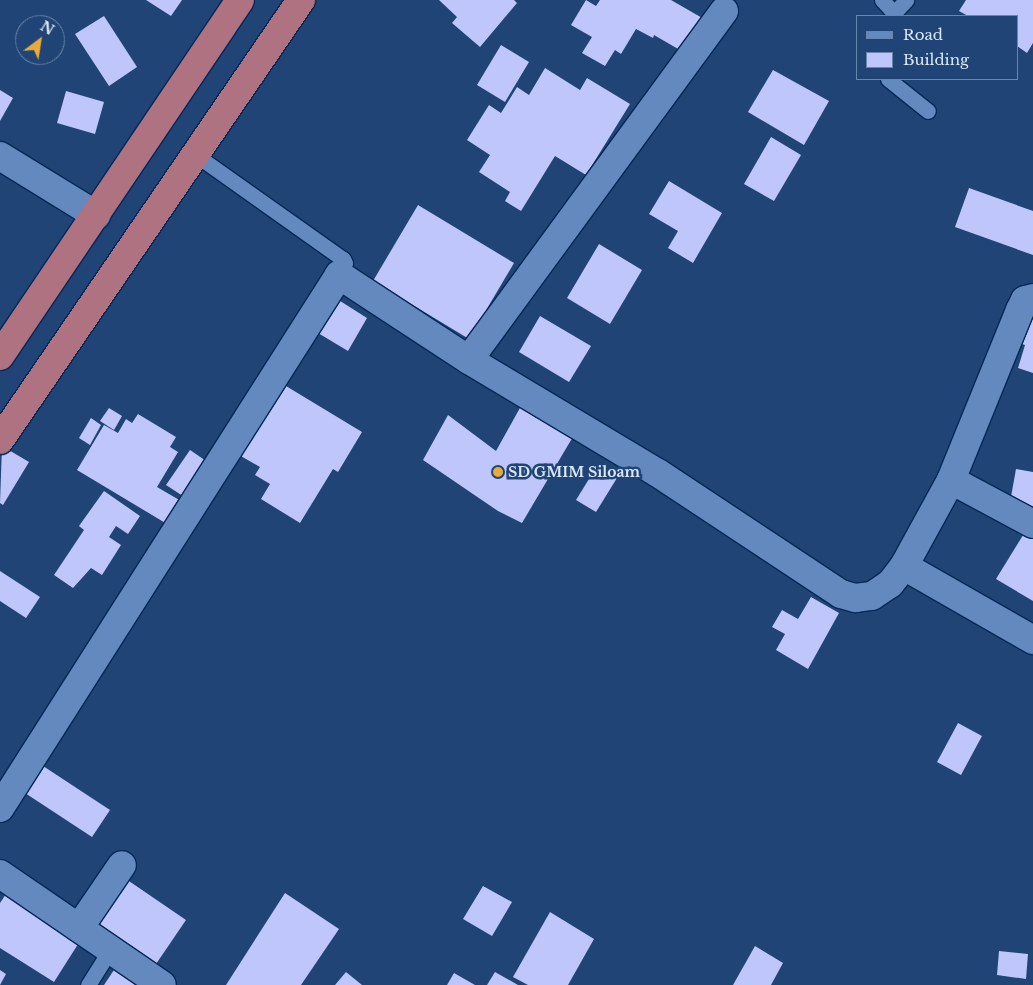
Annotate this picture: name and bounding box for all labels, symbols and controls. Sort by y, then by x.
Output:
north arrow [15,15,65,65]
legend [856,15,1018,80]
text: N [37,17,57,39]
text: Road [903,25,943,44]
text: Building [903,50,969,69]
place label: SD GMIM Siloam [508,464,640,480]
marker: SD GMIM Siloam [492,466,504,478]

